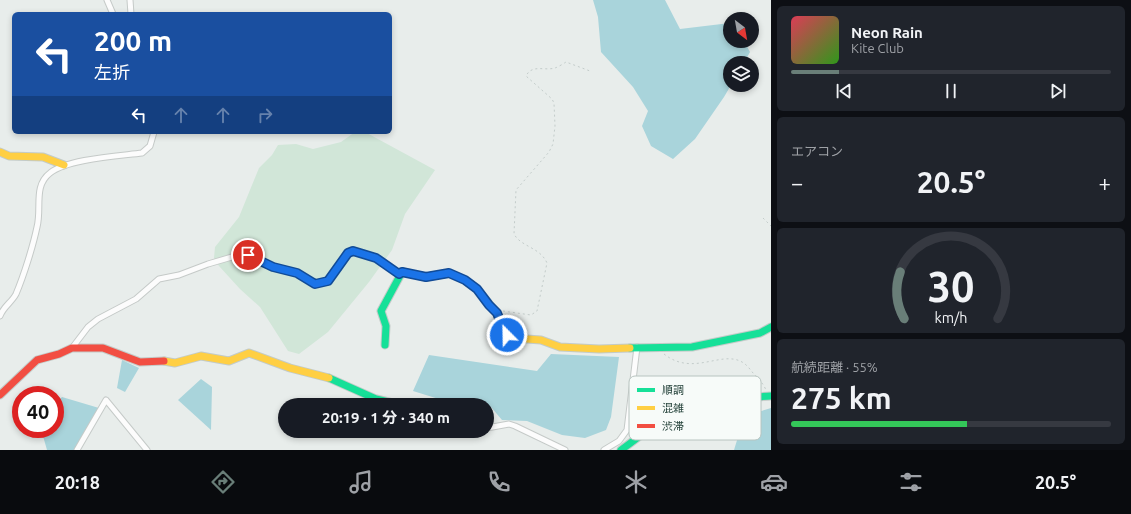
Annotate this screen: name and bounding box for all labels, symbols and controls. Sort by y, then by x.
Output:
north arrow [723,12,759,48]
map controls [723,12,759,92]
text: Neon Rain [851,24,923,41]
text: 200 m [94,25,172,56]
icon: left [28,28,80,80]
text: Kite Club [851,41,904,55]
button: layers [723,56,759,92]
text: 左折 [94,62,130,82]
icon: previous [833,80,855,102]
icon: pause [940,80,962,102]
icon: next [1047,80,1069,102]
icon: left [128,104,150,126]
icon: ahead [170,104,192,126]
icon: ahead [212,104,234,126]
icon: right [254,104,276,126]
text: エアコン [791,144,843,158]
text: 20.5° [917,165,985,199]
text: − [791,170,803,195]
text: + [1099,170,1111,195]
pin [231,238,265,272]
icon: arrive [237,244,259,266]
text: 30 [928,262,974,309]
text: km/h [935,309,967,325]
position arrow [486,314,528,356]
text: 航続距離 · 55% [791,360,878,374]
legend [629,376,761,440]
text: 275 km [791,381,892,415]
text: 順調 [662,384,684,396]
speed limit sign: 40 [12,386,64,438]
text: 混雑 [662,402,684,414]
text: 20:19 · 1 分 · 340 m [322,409,450,426]
text: 渋滞 [662,420,684,432]
icon: directions [209,468,237,496]
icon: music [347,468,375,496]
icon: phone [485,468,513,496]
icon: climate [622,468,650,496]
icon: car [760,468,788,496]
icon: filters [897,468,925,496]
text: 20:18 [55,472,100,492]
text: 20.5° [1035,472,1076,492]

